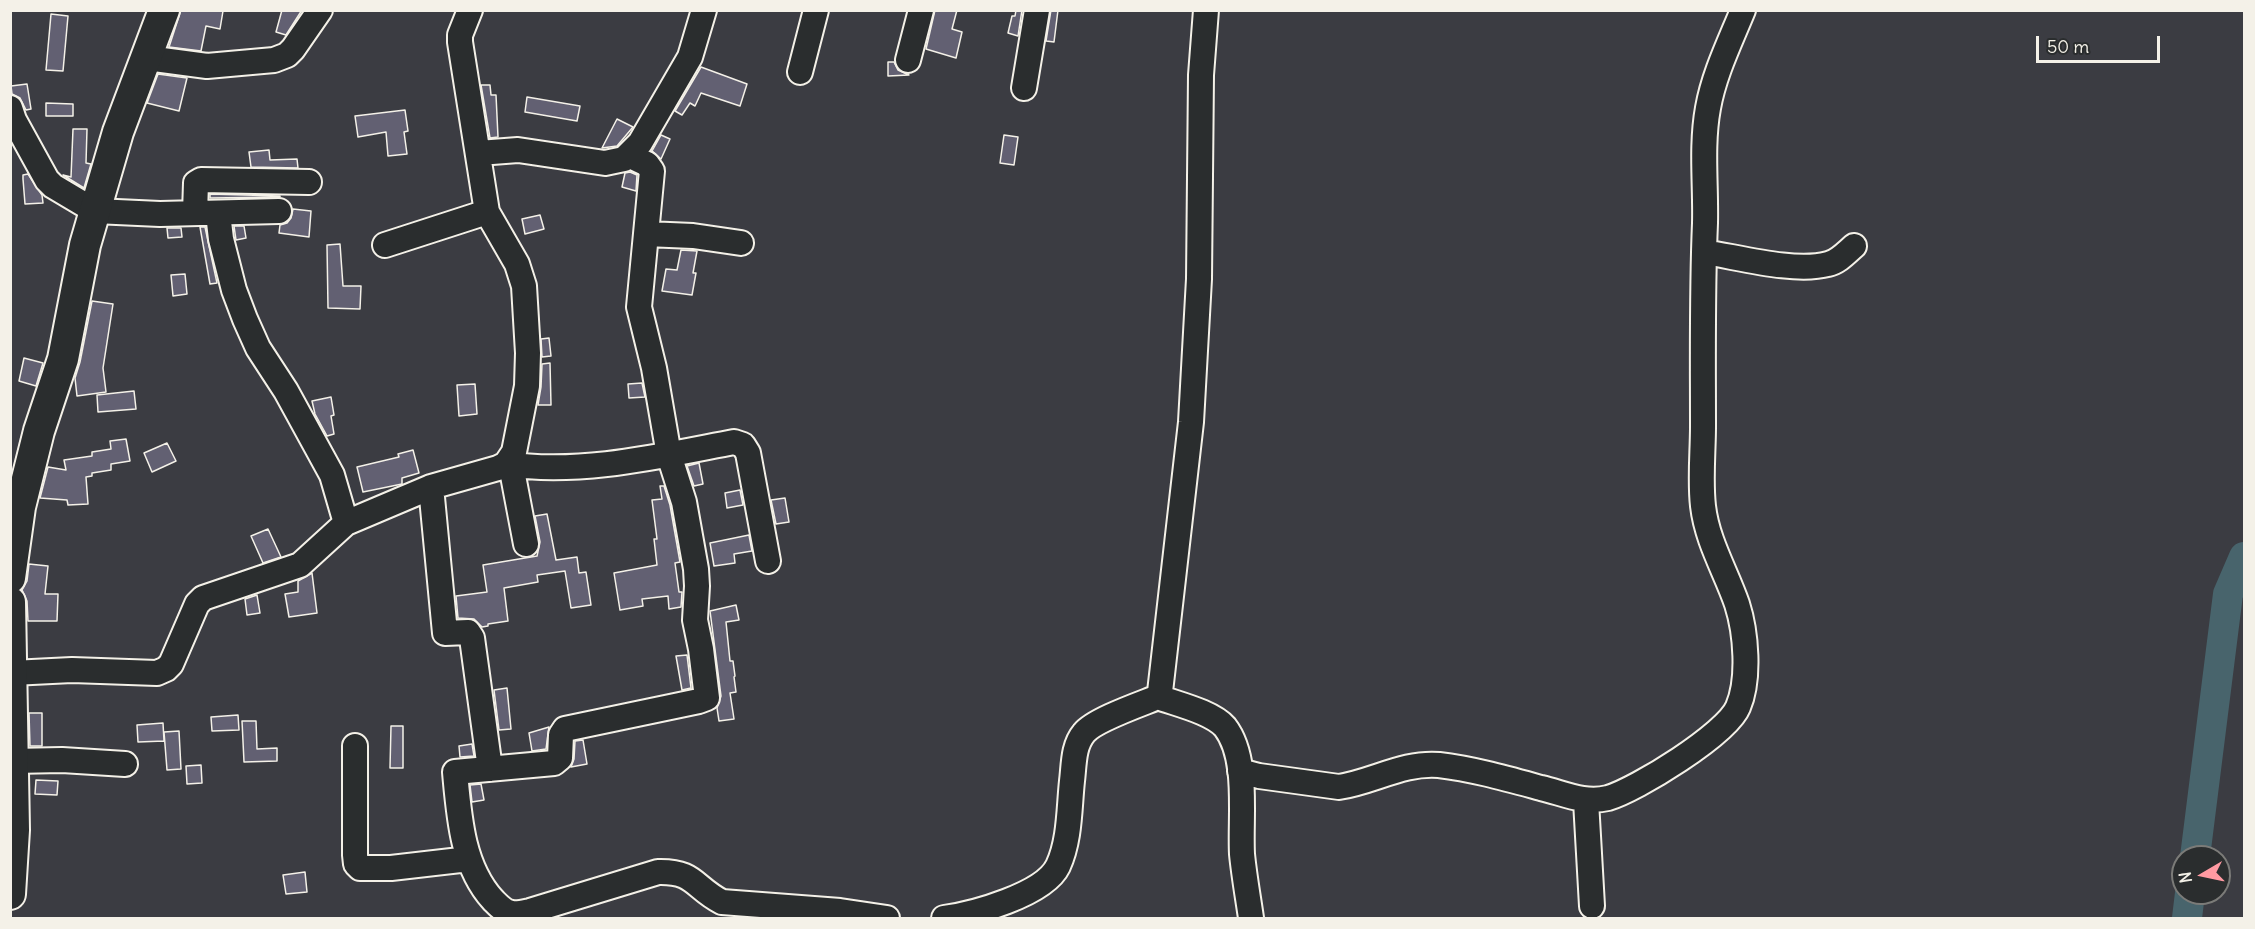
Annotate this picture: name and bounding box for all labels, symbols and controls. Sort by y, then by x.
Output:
scale bar [2039,24,2164,62]
text: 50 m [2047,35,2089,58]
north arrow [2171,845,2231,905]
text: N [2174,870,2196,885]

